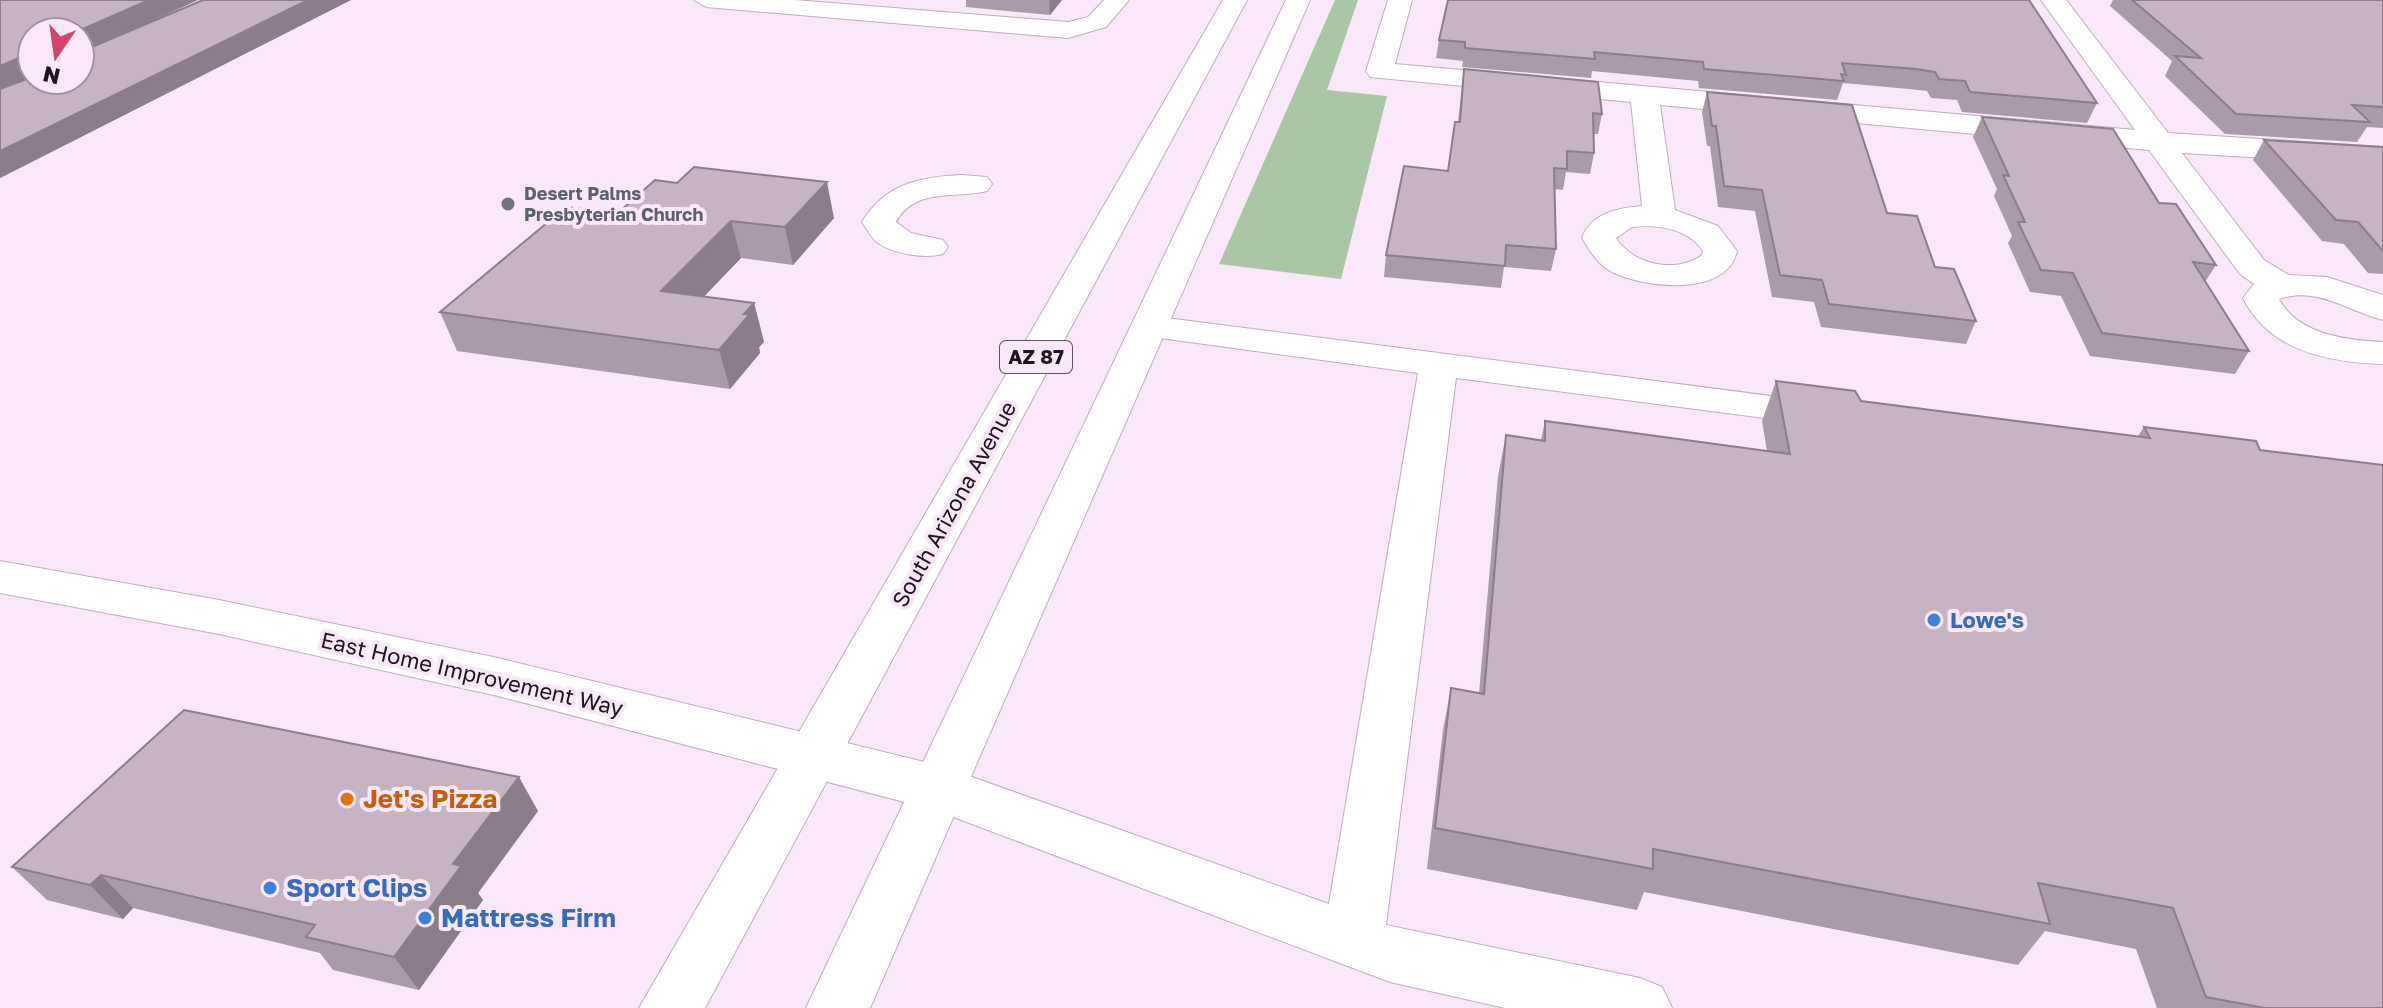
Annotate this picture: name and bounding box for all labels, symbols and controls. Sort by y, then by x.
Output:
north arrow [16,16,96,96]
text: N [40,61,63,91]
place label: Desert Palms Presbyterian Church [524,182,703,225]
marker: Desert Palms Presbyterian Church [499,195,517,213]
road number: AZ 87 [1000,341,1072,373]
street label: South Arizona Avenue [886,396,1021,611]
place label: Lowe's [1950,606,2024,633]
marker: Lowe's [1925,611,1943,629]
street label: East Home Improvement Way [318,626,626,721]
place label: Jet's Pizza [363,783,497,814]
marker: Jet's Pizza [338,790,356,808]
place label: Sport Clips [286,872,427,903]
marker: Sport Clips [261,879,279,897]
place label: Mattress Firm [441,902,616,933]
marker: Mattress Firm [416,909,434,927]

